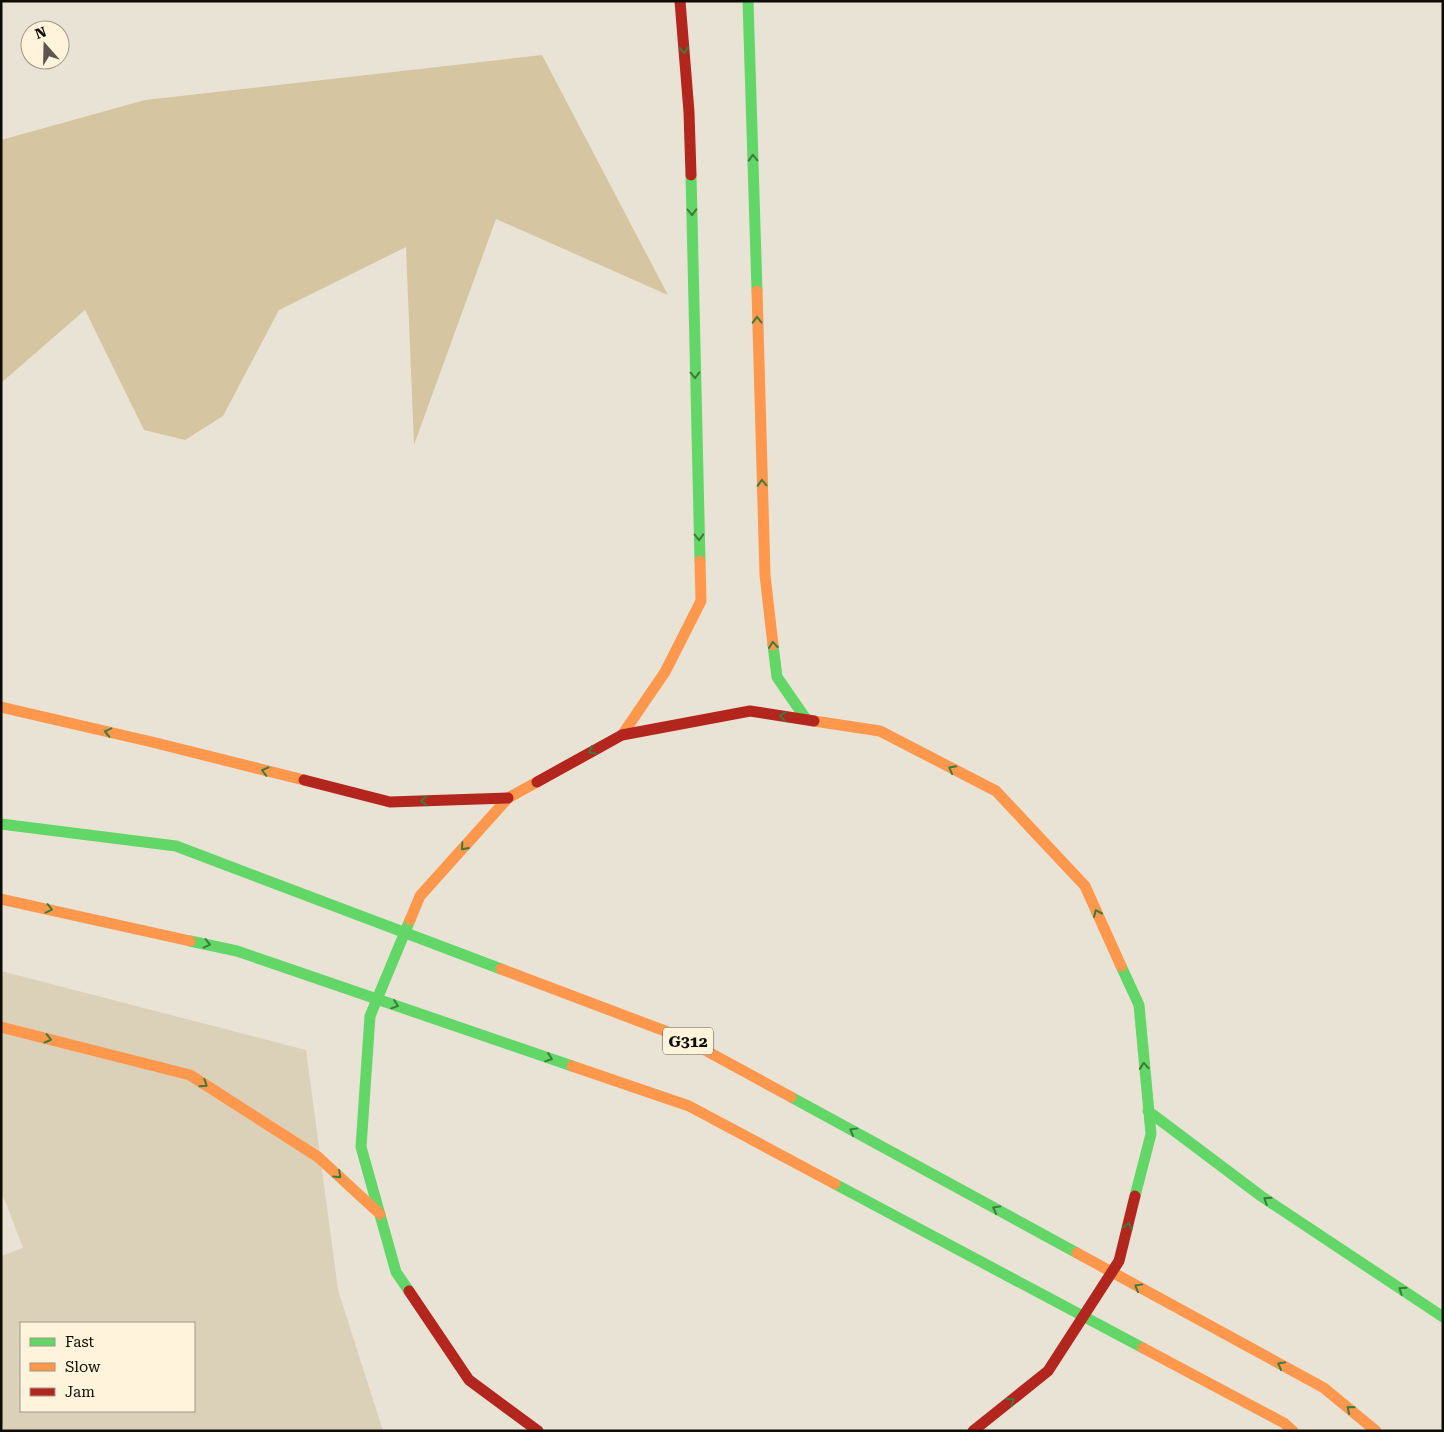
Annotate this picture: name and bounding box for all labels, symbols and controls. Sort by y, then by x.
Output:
north arrow [20,20,70,70]
text: N [33,23,49,42]
one-way arrow [678,46,689,54]
one-way arrow [747,154,758,162]
one-way arrow [686,208,697,216]
one-way arrow [752,316,763,324]
one-way arrow [690,371,701,379]
one-way arrow [757,479,767,486]
one-way arrow [694,534,704,541]
one-way arrow [768,641,779,649]
one-way arrow [779,711,787,722]
one-way arrow [103,727,112,738]
one-way arrow [589,745,598,755]
one-way arrow [949,765,958,775]
one-way arrow [261,766,270,777]
one-way arrow [420,796,428,806]
one-way arrow [461,842,470,851]
one-way arrow [44,903,53,914]
one-way arrow [1093,909,1103,918]
one-way arrow [203,938,212,949]
one-way arrow [390,999,399,1009]
road number: G312 [663,1028,713,1054]
one-way arrow [44,1033,53,1044]
one-way arrow [544,1052,553,1062]
one-way arrow [1139,1062,1150,1070]
one-way arrow [198,1078,207,1087]
one-way arrow [849,1127,858,1137]
one-way arrow [332,1169,341,1178]
one-way arrow [1263,1197,1272,1207]
one-way arrow [992,1205,1001,1215]
one-way arrow [1122,1221,1133,1230]
one-way arrow [1135,1283,1144,1293]
one-way arrow [1398,1287,1408,1296]
legend [20,1322,195,1412]
text: Fast [65,1333,95,1351]
text: Slow [65,1358,101,1376]
one-way arrow [1277,1361,1286,1371]
text: Jam [65,1383,95,1401]
one-way arrow [1005,1398,1014,1406]
one-way arrow [1347,1407,1356,1415]

